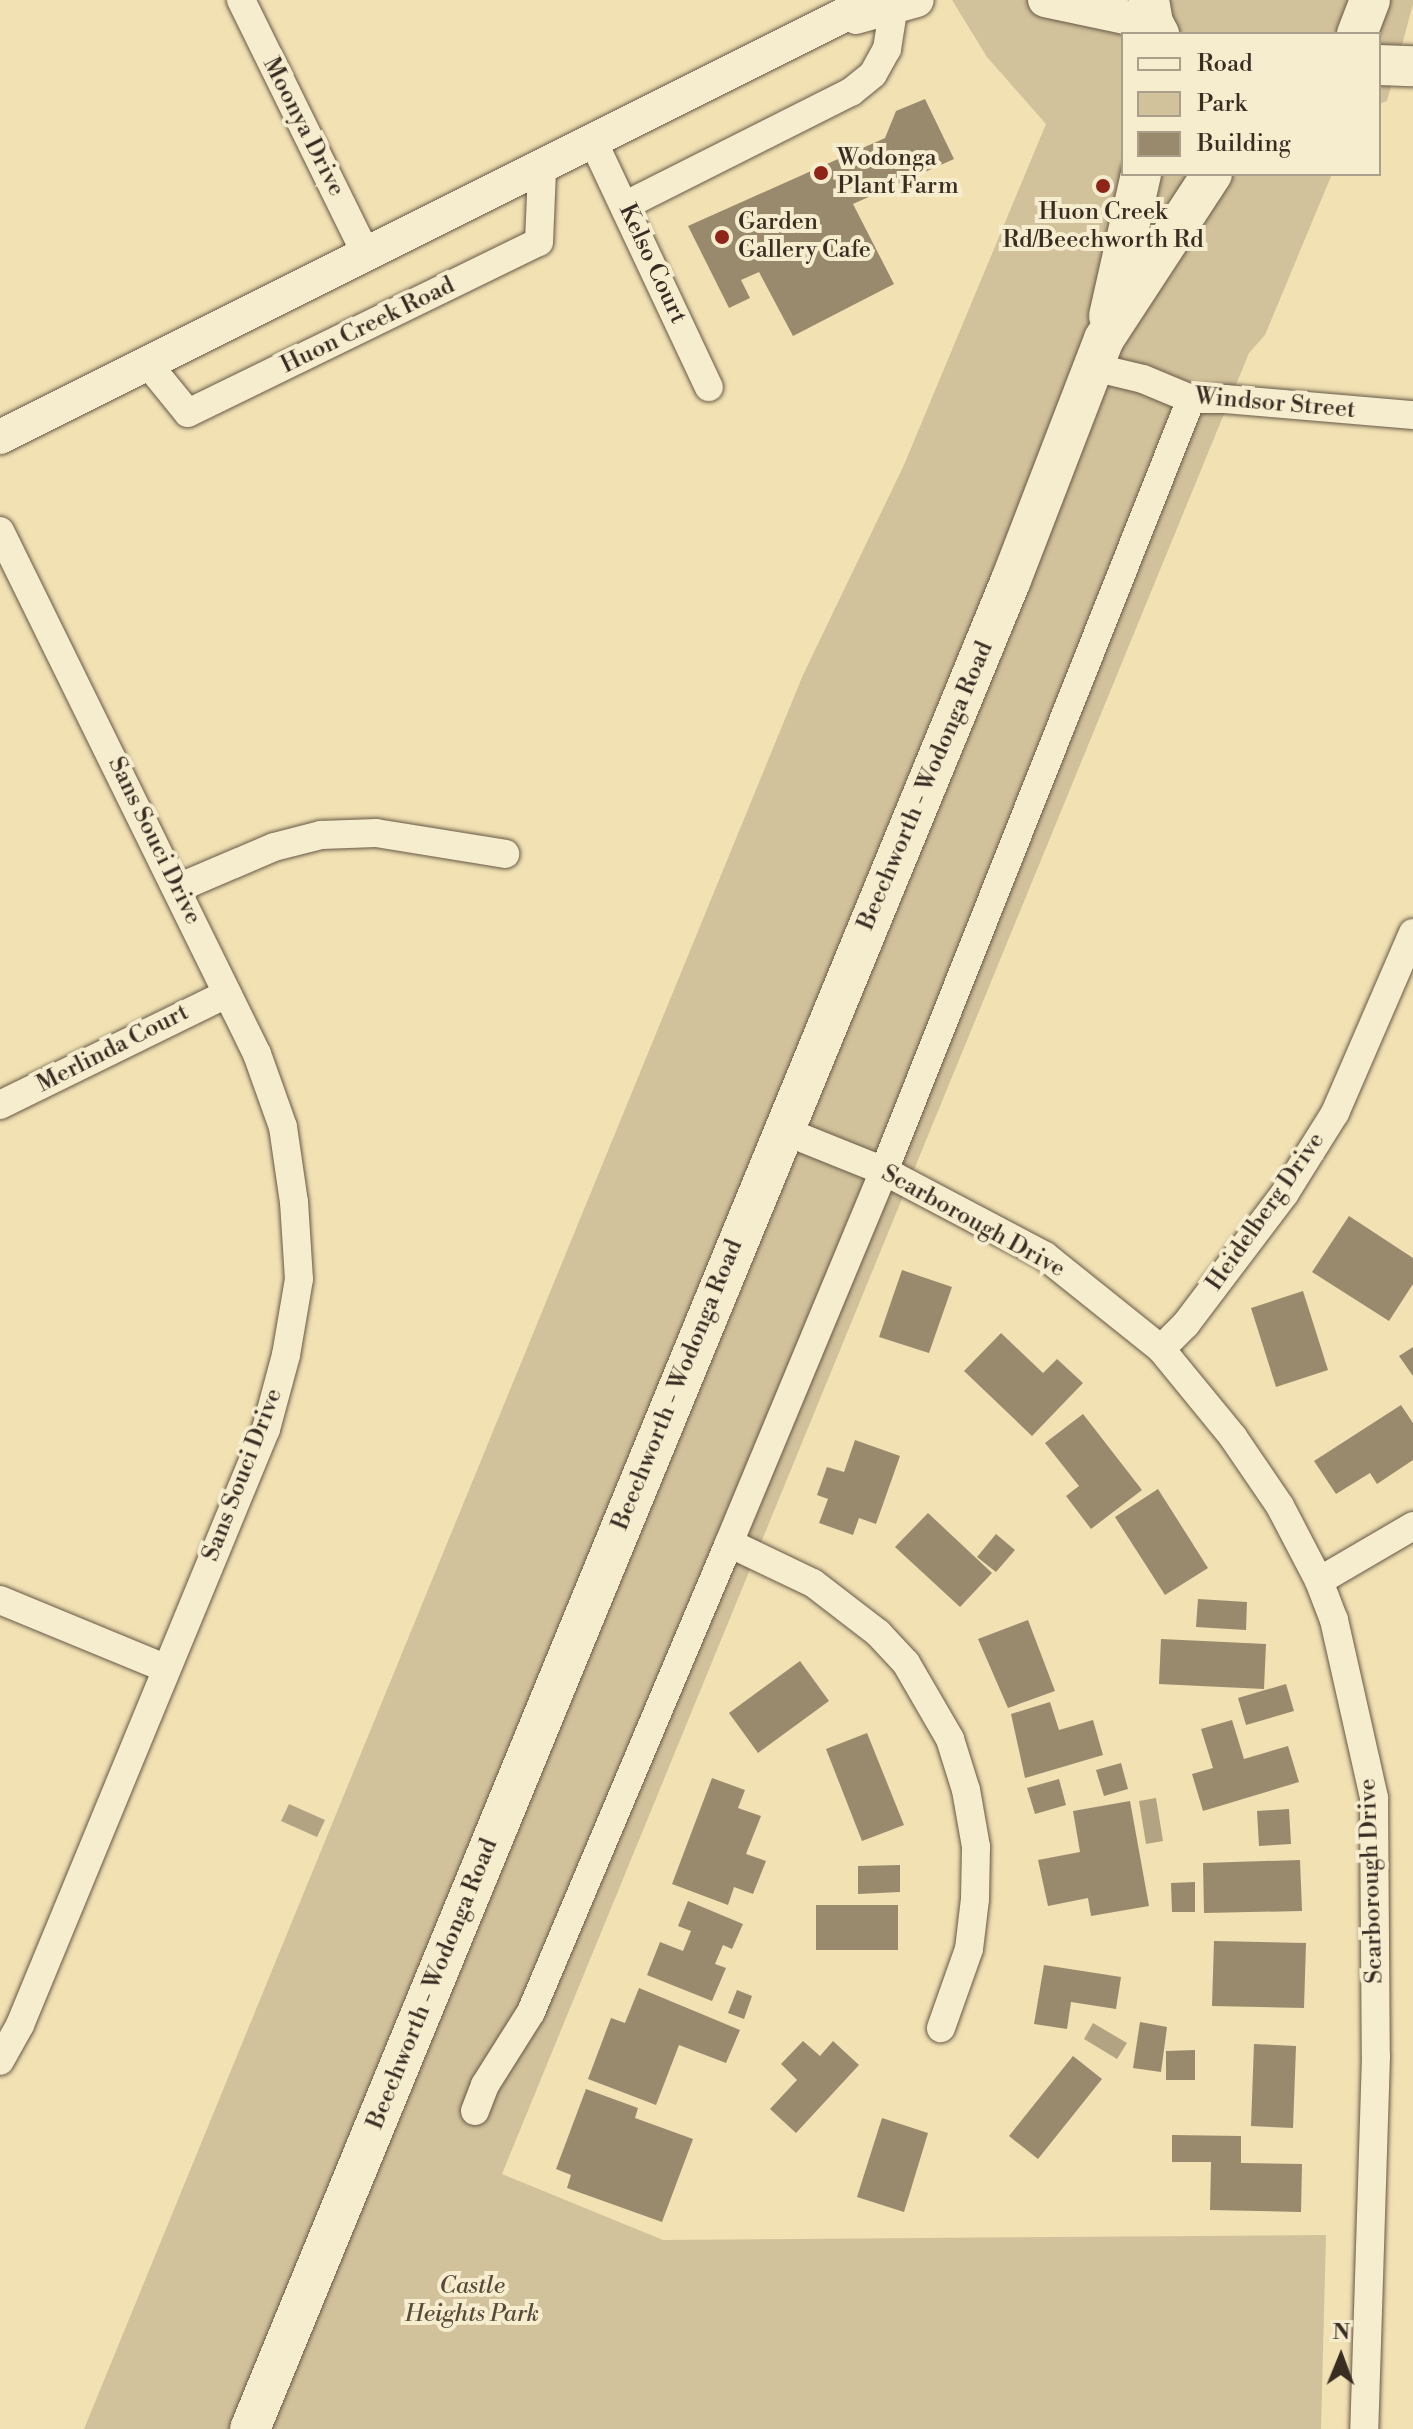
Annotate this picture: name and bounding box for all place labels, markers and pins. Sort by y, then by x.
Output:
place label: Wodonga Plant Farm [837,145,959,201]
marker: Wodonga Plant Farm [812,164,830,182]
marker: Huon Creek Rd/Beechworth Rd [1094,177,1112,195]
place label: Huon Creek Rd/Beechworth Rd [1002,199,1204,255]
place label: Garden Gallery Cafe [738,209,871,265]
marker: Garden Gallery Cafe [713,228,731,246]

